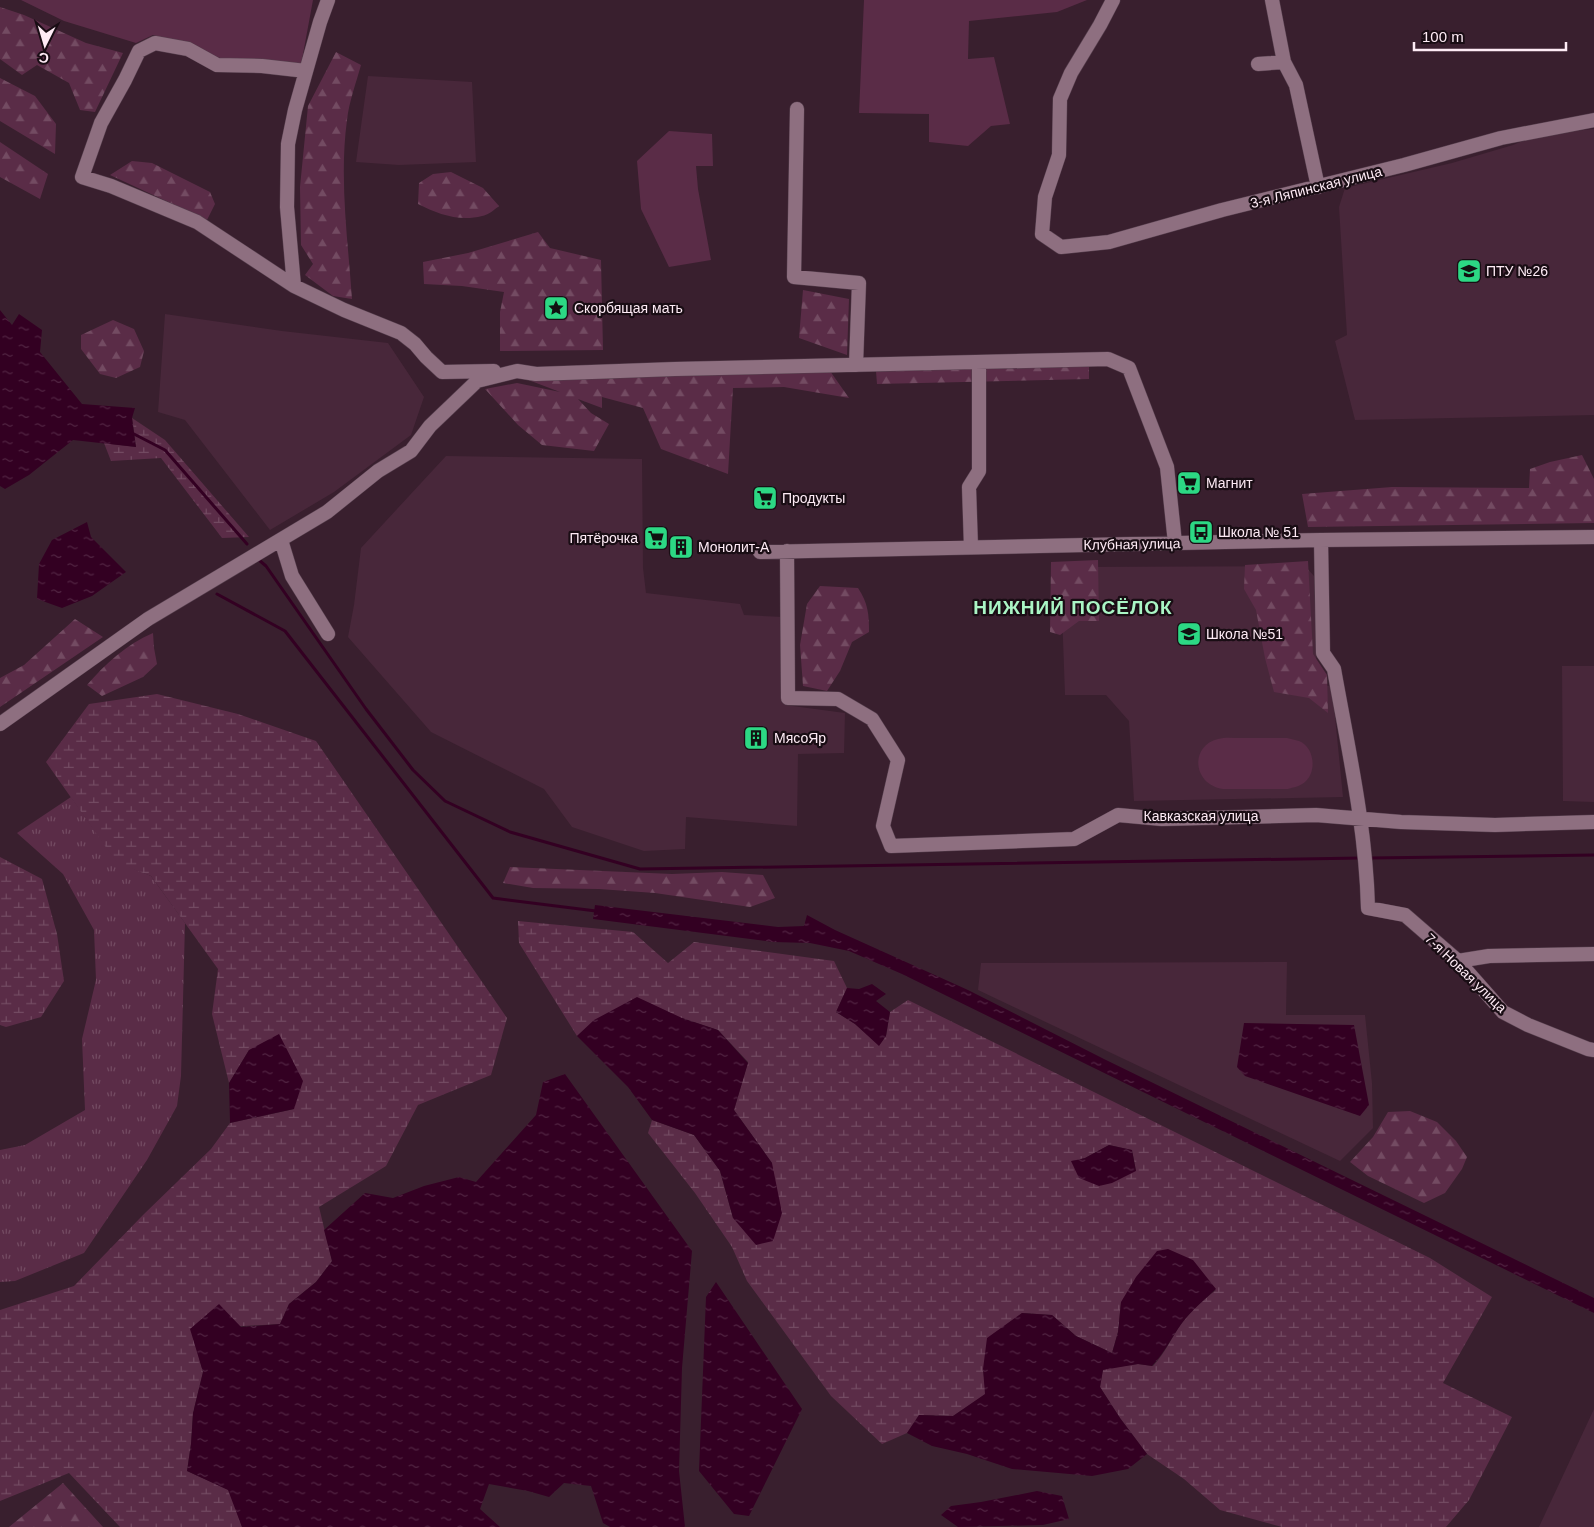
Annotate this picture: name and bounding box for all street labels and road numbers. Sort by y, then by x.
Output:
street label: 3-я Ляпинская улица [1249,163,1384,211]
street label: Клубная улица [1083,535,1181,553]
street label: Кавказская улица [1144,808,1259,824]
street label: 7-я Новая улица [1422,930,1510,1016]

